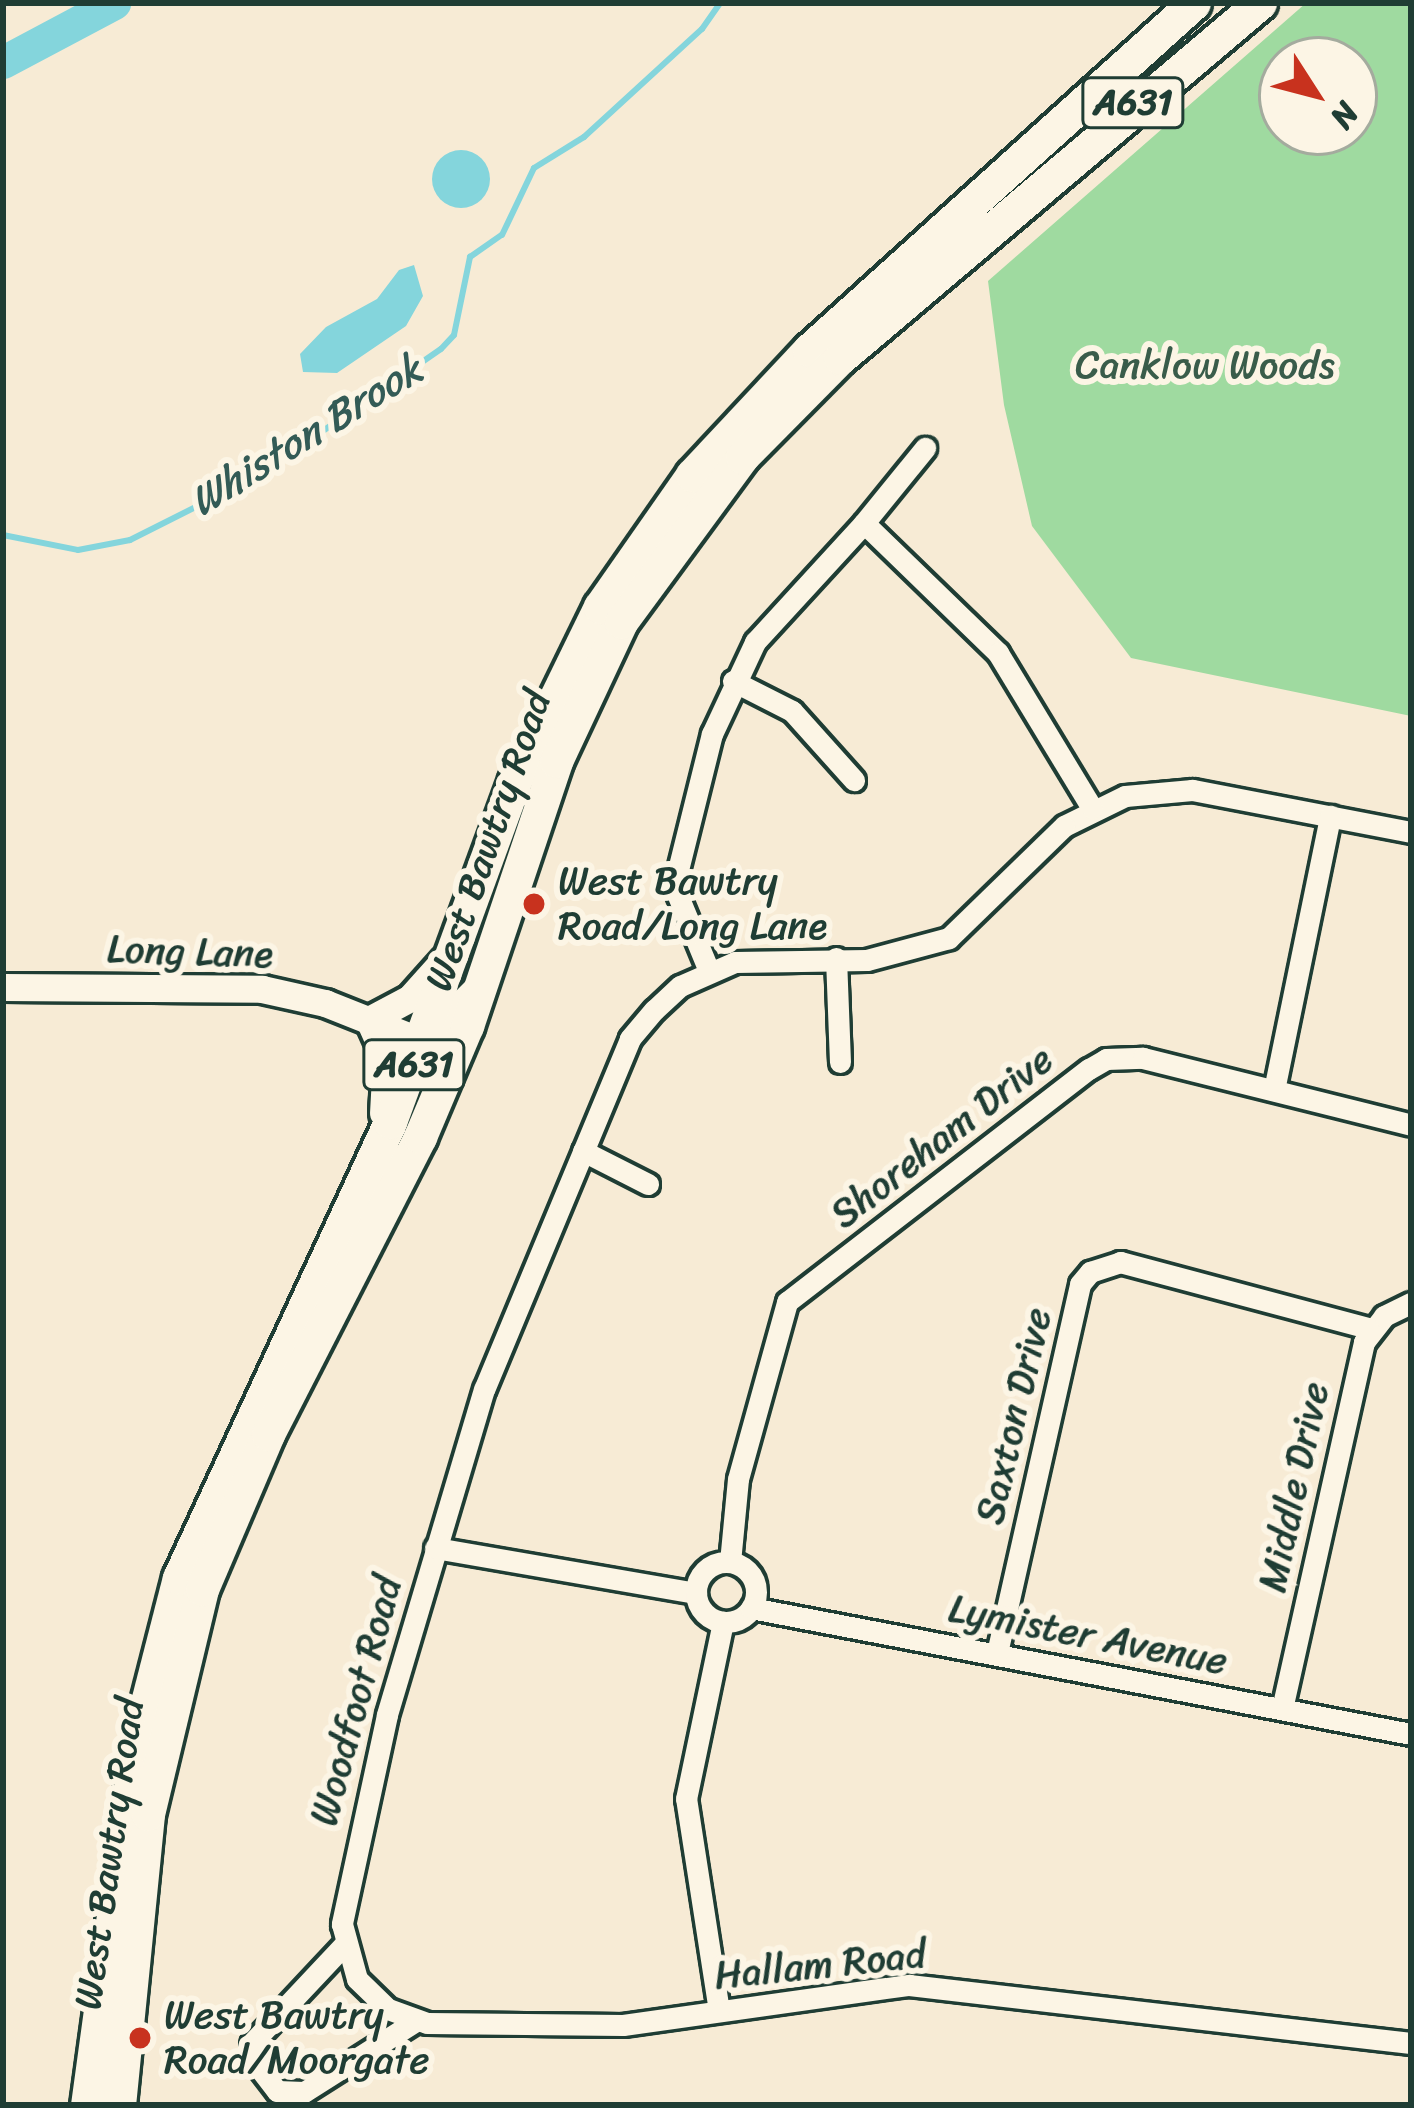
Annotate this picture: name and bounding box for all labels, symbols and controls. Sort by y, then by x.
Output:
north arrow [1258,36,1378,156]
road number: A631 [1079,73,1187,133]
text: N [1315,89,1375,142]
park label: Canklow Woods [1074,342,1336,388]
water label: Whiston Brook [180,343,432,527]
street label: West Bawtry Road [415,685,561,997]
place label: West Bawtry Road/Long Lane [558,859,828,950]
marker: West Bawtry Road/Long Lane [521,891,547,917]
street label: Long Lane [106,926,274,978]
road number: A631 [360,1035,468,1095]
street label: Shoreham Drive [822,1036,1062,1238]
street label: Saxton Drive [966,1303,1062,1529]
street label: Middle Drive [1249,1378,1339,1596]
street label: Woodfoot Road [300,1571,412,1831]
street label: Lymister Avenue [945,1585,1231,1685]
street label: West Bawtry Road [64,1696,154,2012]
street label: Hallam Road [712,1931,928,1999]
place label: West Bawtry Road/Moorgate [164,1993,429,2084]
marker: West Bawtry Road/Moorgate [127,2025,153,2051]

